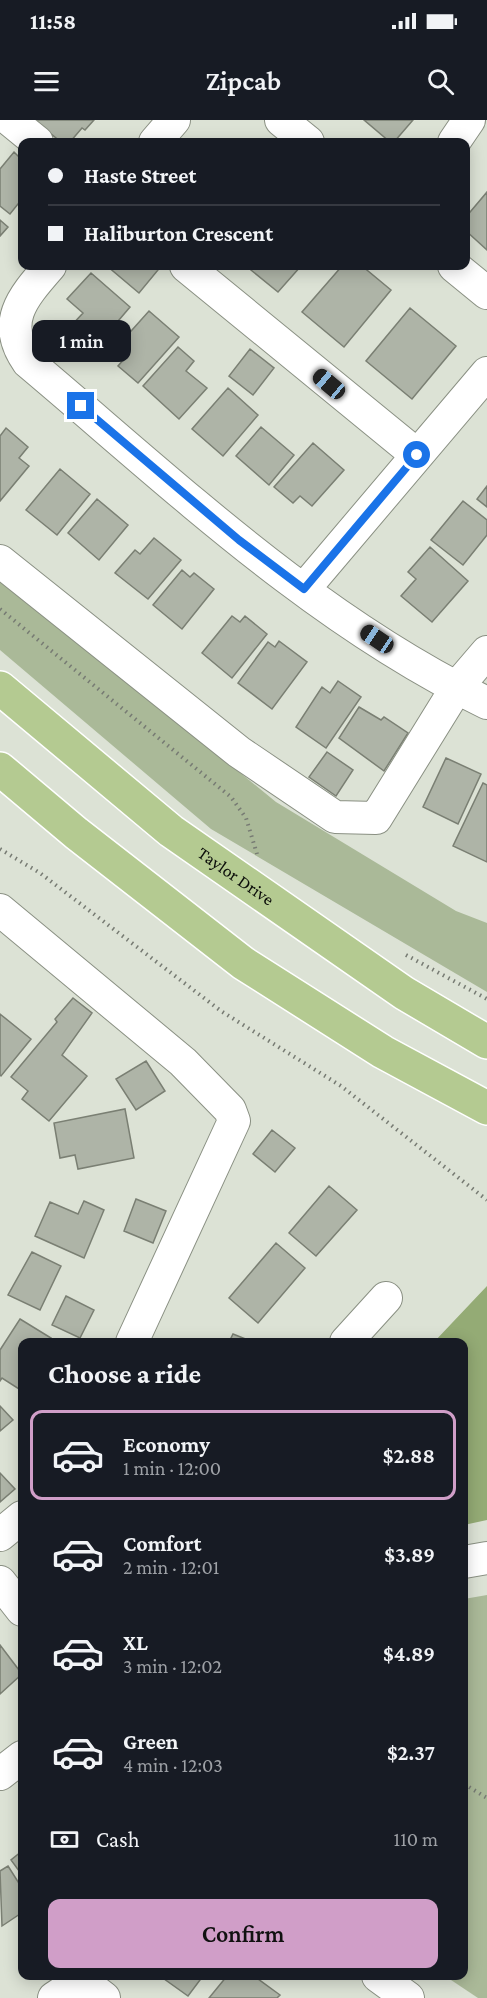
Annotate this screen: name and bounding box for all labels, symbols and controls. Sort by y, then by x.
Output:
text: 11:58 [30,9,76,34]
icon: menu [30,65,63,98]
icon: search [424,65,457,98]
text: Zipcab [206,66,281,96]
text: Haste Street [84,163,196,188]
text: Haliburton Crescent [84,221,273,246]
callout: 1 min [32,319,130,361]
text: 1 min [59,330,104,352]
car [309,366,349,402]
route end [67,392,94,419]
route start [403,441,430,468]
car [357,621,397,657]
street label: Taylor Drive [194,843,278,910]
text: Choose a ride [48,1359,201,1389]
icon: car [51,1428,105,1482]
text: Economy [123,1432,210,1457]
text: $2.88 [383,1443,435,1468]
text: 1 min · 12:00 [123,1457,221,1479]
icon: car [51,1527,105,1581]
text: Comfort [123,1531,201,1556]
text: $3.89 [384,1542,435,1567]
text: 2 min · 12:01 [123,1556,219,1578]
icon: car [51,1626,105,1680]
text: XL [123,1630,148,1655]
text: $4.89 [383,1641,435,1666]
text: 3 min · 12:02 [123,1655,222,1677]
icon: car [51,1725,105,1779]
text: Green [123,1729,179,1754]
text: $2.37 [387,1740,435,1765]
text: 4 min · 12:03 [123,1754,223,1776]
icon: cash [48,1823,81,1856]
text: Cash [96,1827,140,1852]
text: 110 m [394,1828,438,1850]
button: Confirm [48,1899,438,1968]

